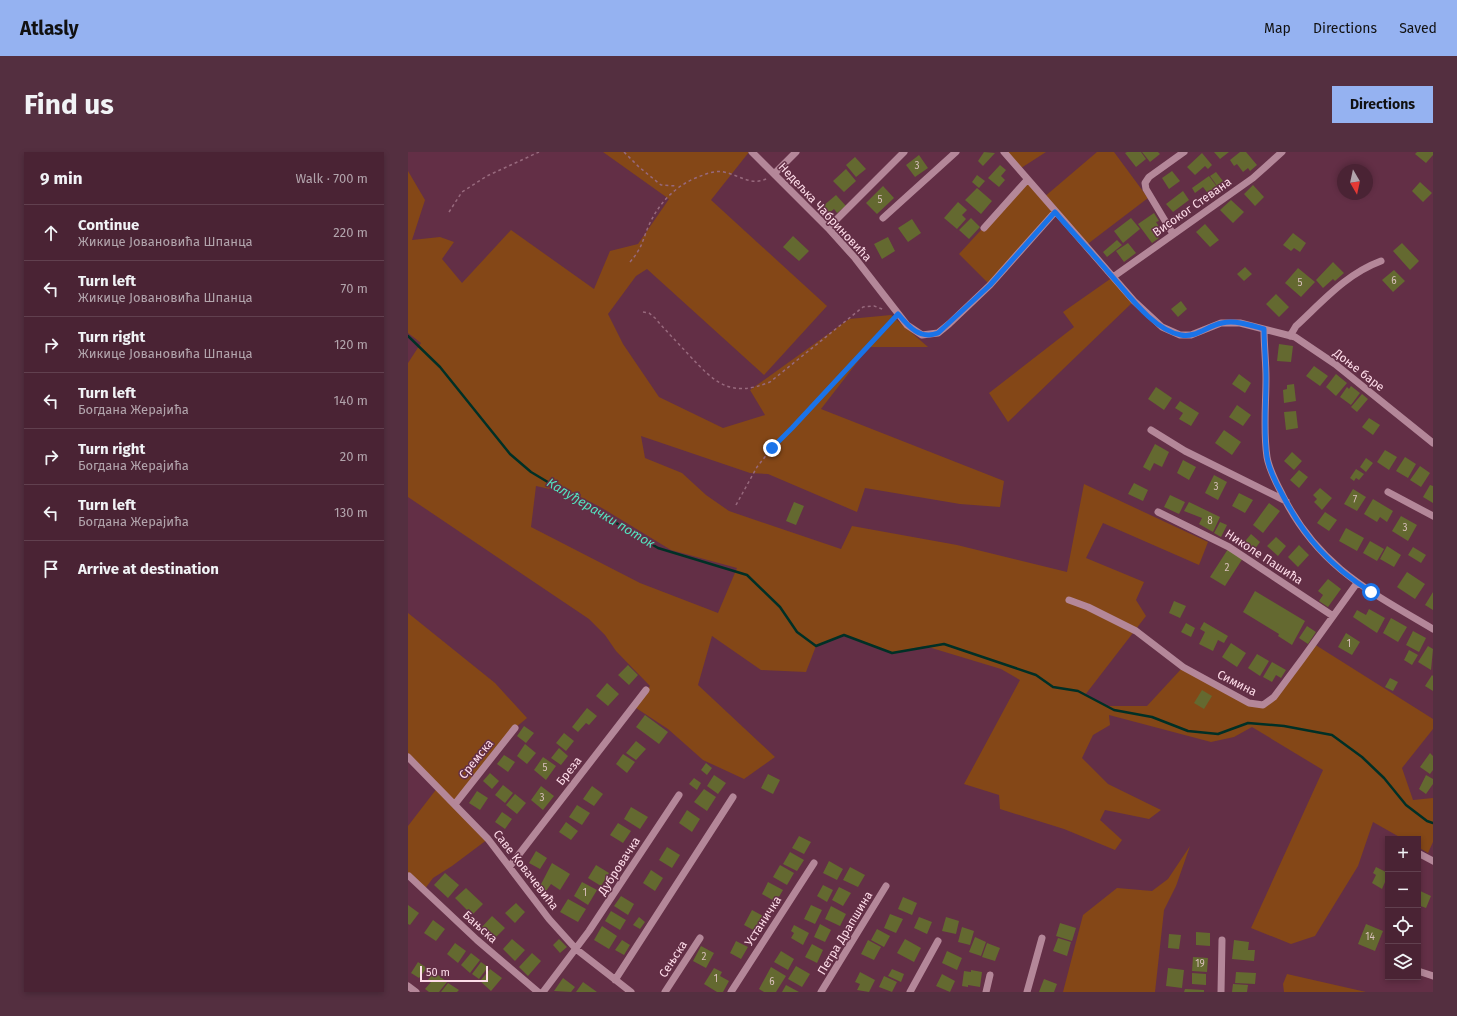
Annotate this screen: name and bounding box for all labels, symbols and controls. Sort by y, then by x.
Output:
text: Atlasly [20,17,79,40]
text: Map [1264,20,1291,37]
text: Directions [1313,20,1377,37]
text: Saved [1399,20,1437,37]
button: Directions [1332,86,1433,123]
text: Find us [24,88,114,121]
street label: Недељка Чабриновића [776,160,874,264]
house number: 3 [915,160,920,172]
north arrow [1337,164,1373,200]
text: 9 min [40,168,83,189]
text: Walk · 700 m [296,171,368,186]
street label: Високог Стевана [1150,175,1234,239]
house number: 5 [877,194,883,206]
text: Continue [78,216,139,234]
icon: ahead [40,222,62,244]
text: 220 m [333,225,368,240]
text: Жикице Јовановића Шпанца [78,234,253,249]
text: Turn left [78,272,136,290]
house number: 6 [1391,275,1397,287]
house number: 5 [1297,277,1303,289]
icon: left [40,278,62,300]
text: 70 m [341,281,368,296]
text: Жикице Јовановића Шпанца [78,290,253,305]
text: Turn right [78,328,145,346]
icon: right [40,334,62,356]
text: 120 m [334,337,368,352]
street label: Доње баре [1330,345,1387,394]
text: Жикице Јовановића Шпанца [78,346,253,361]
text: Turn left [78,384,136,402]
icon: left [40,390,62,412]
text: 140 m [334,393,368,408]
text: Богдана Жерајића [78,402,189,417]
route end [763,439,781,457]
text: Turn right [78,440,145,458]
icon: right [40,446,62,468]
text: 20 m [340,449,368,464]
text: Богдана Жерајића [78,458,189,473]
water label: Калуђерачки поток [544,475,658,551]
house number: 3 [1214,481,1219,493]
house number: 7 [1353,494,1358,506]
text: Turn left [78,496,136,514]
icon: left [40,502,62,524]
text: 130 m [334,505,368,520]
text: Богдана Жерајића [78,514,189,529]
house number: 8 [1207,515,1213,527]
house number: 3 [1403,522,1408,534]
street label: Николе Пашића [1222,527,1306,587]
icon: arrive [40,558,62,580]
text: Arrive at destination [78,560,219,578]
house number: 2 [1225,562,1230,574]
route start [1362,583,1380,601]
house number: 1 [1347,638,1351,650]
street label: Симина [1215,667,1259,699]
street label: Сремска [456,736,496,782]
street label: Бреза [553,754,585,788]
house number: 5 [542,762,548,774]
house number: 3 [540,792,545,804]
street label: Саве Ковачевића [490,827,562,913]
street label: Дубровачка [594,834,643,899]
map controls [1385,836,1421,980]
button: + [1385,836,1421,872]
button: − [1385,872,1421,908]
house number: 1 [583,887,587,899]
street label: Петра Драпшина [815,889,875,977]
street label: Устаничка [742,893,784,949]
street label: Бањска [460,908,500,946]
button: locate [1385,908,1421,944]
house number: 14 [1365,931,1376,943]
street label: Сењска [656,938,690,980]
button: layers [1385,944,1421,980]
house number: 2 [702,951,707,963]
house number: 19 [1195,958,1205,970]
scale bar [420,964,488,983]
text: 50 m [426,966,450,979]
house number: 1 [714,973,718,985]
house number: 6 [769,976,775,988]

